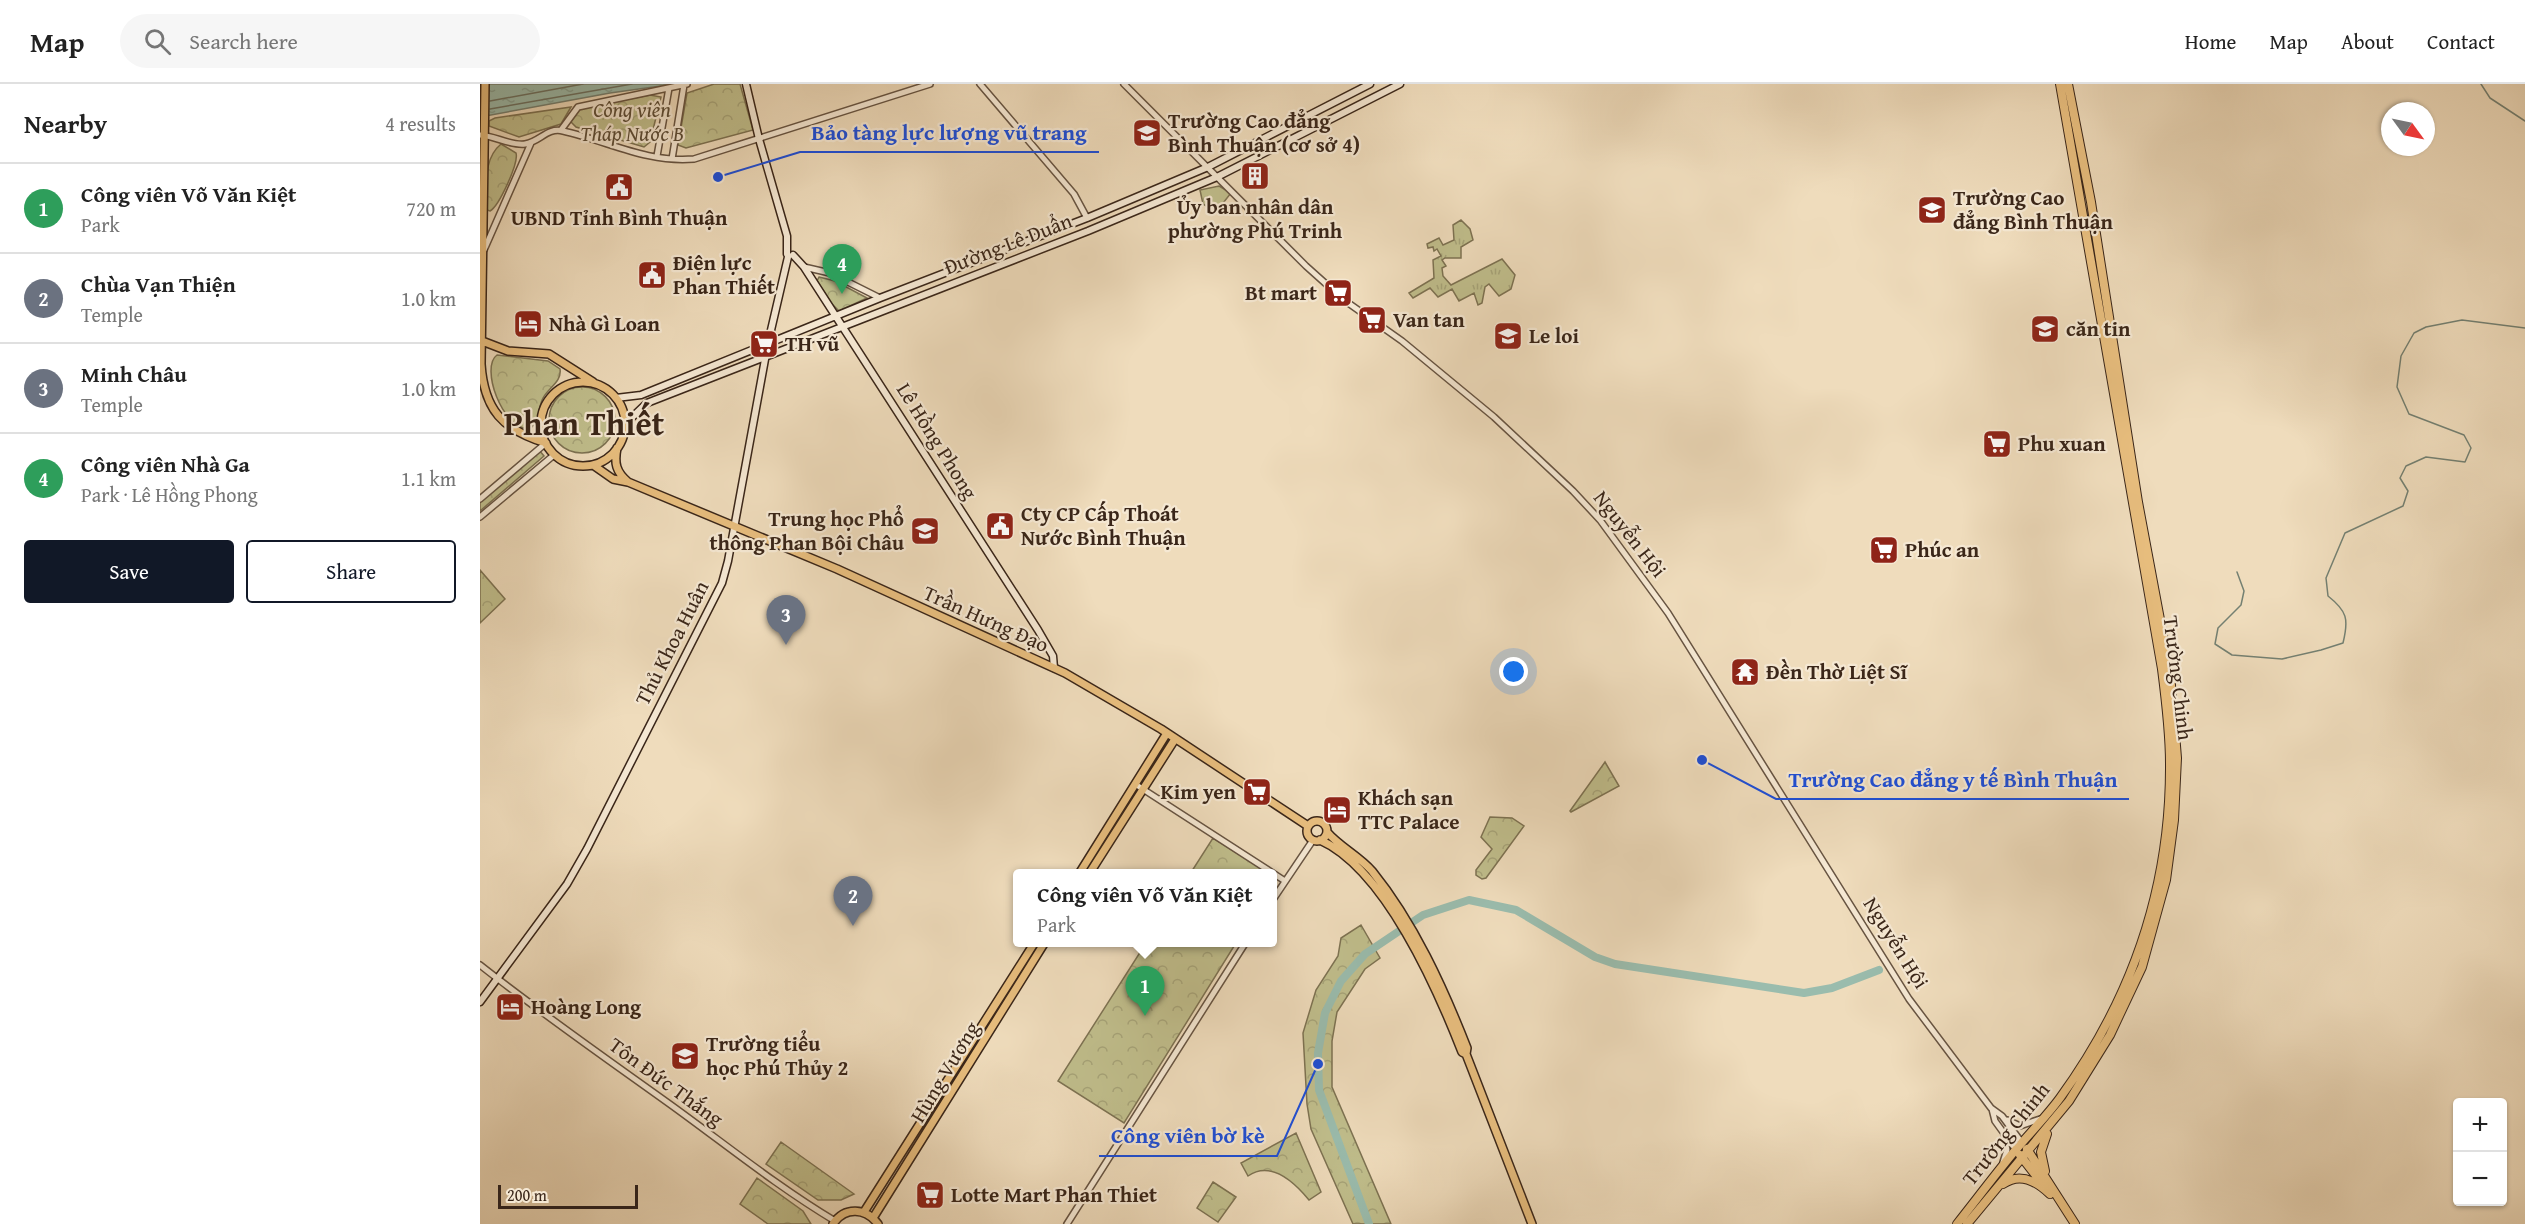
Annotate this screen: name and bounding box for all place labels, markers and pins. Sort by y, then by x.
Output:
place label: Trường Cao đẳng Bình Thuận (cơ sở 4) [1168,105,1360,160]
callout: Bảo tàng lực lượng vũ trang [800,112,1099,152]
school or university icon: Trường Cao đẳng Bình Thuận (cơ sở 4) [1131,117,1163,149]
building icon: Ủy ban nhân dân phường Phú Trinh [1239,160,1271,192]
public building icon: UBND Tỉnh Bình Thuận [603,171,635,203]
place label: Trường Cao đẳng Bình Thuận [1953,182,2113,237]
place label: Ủy ban nhân dân phường Phú Trinh [1168,191,1343,246]
school or university icon: Trường Cao đẳng Bình Thuận [1916,194,1948,226]
place label: UBND Tỉnh Bình Thuận [511,202,728,233]
pin: 4 [822,244,862,294]
place label: Điện lực Phan Thiết [673,247,775,302]
public building icon: Điện lực Phan Thiết [636,259,668,291]
place label: Bt mart [1245,277,1317,308]
supermarket icon: Bt mart [1322,277,1354,309]
supermarket icon: Van tan [1356,304,1388,336]
place label: Van tan [1393,304,1465,335]
hotel icon: Nhà Gì Loan [512,308,544,340]
place label: Nhà Gì Loan [549,308,661,339]
school or university icon: căn tin [2029,313,2061,345]
place label: căn tin [2066,313,2131,344]
school or university icon: Le loi [1492,320,1524,352]
place label: Le loi [1529,320,1580,351]
supermarket icon: TH vũ [748,328,780,360]
place label: TH vũ [785,328,839,359]
supermarket icon: Phu xuan [1981,428,2013,460]
place label: Phu xuan [2018,428,2106,459]
place label: Cty CP Cấp Thoát Nước Bình Thuận [1021,498,1186,553]
place label: Trung học Phổ thông Phan Bội Châu [710,503,904,558]
public building icon: Cty CP Cấp Thoát Nước Bình Thuận [984,510,1016,542]
school or university icon: Trung học Phổ thông Phan Bội Châu [909,515,941,547]
supermarket icon: Phúc an [1868,534,1900,566]
place label: Phúc an [1905,534,1980,565]
pin: 3 [766,596,806,645]
temple icon: Đền Thờ Liệt Sĩ [1729,656,1761,688]
place label: Đền Thờ Liệt Sĩ [1766,656,1909,687]
callout: Trường Cao đẳng y tế Bình Thuận [1776,759,2129,799]
place label: Kim yen [1161,776,1237,807]
supermarket icon: Kim yen [1241,776,1273,808]
place label: Khách sạn TTC Palace [1358,782,1460,837]
hotel icon: Khách sạn TTC Palace [1321,794,1353,826]
pin: 2 [834,876,872,926]
pin: 1 [1126,966,1164,1016]
hotel icon: Hoàng Long [494,991,526,1023]
place label: Hoàng Long [531,991,642,1022]
place label: Trường tiểu học Phú Thủy 2 [706,1028,848,1083]
school or university icon: Trường tiểu học Phú Thủy 2 [669,1040,701,1072]
callout: Công viên bờ kè [1099,1116,1277,1156]
supermarket icon: Lotte Mart Phan Thiet [914,1179,946,1211]
place label: Lotte Mart Phan Thiet [951,1179,1157,1210]

